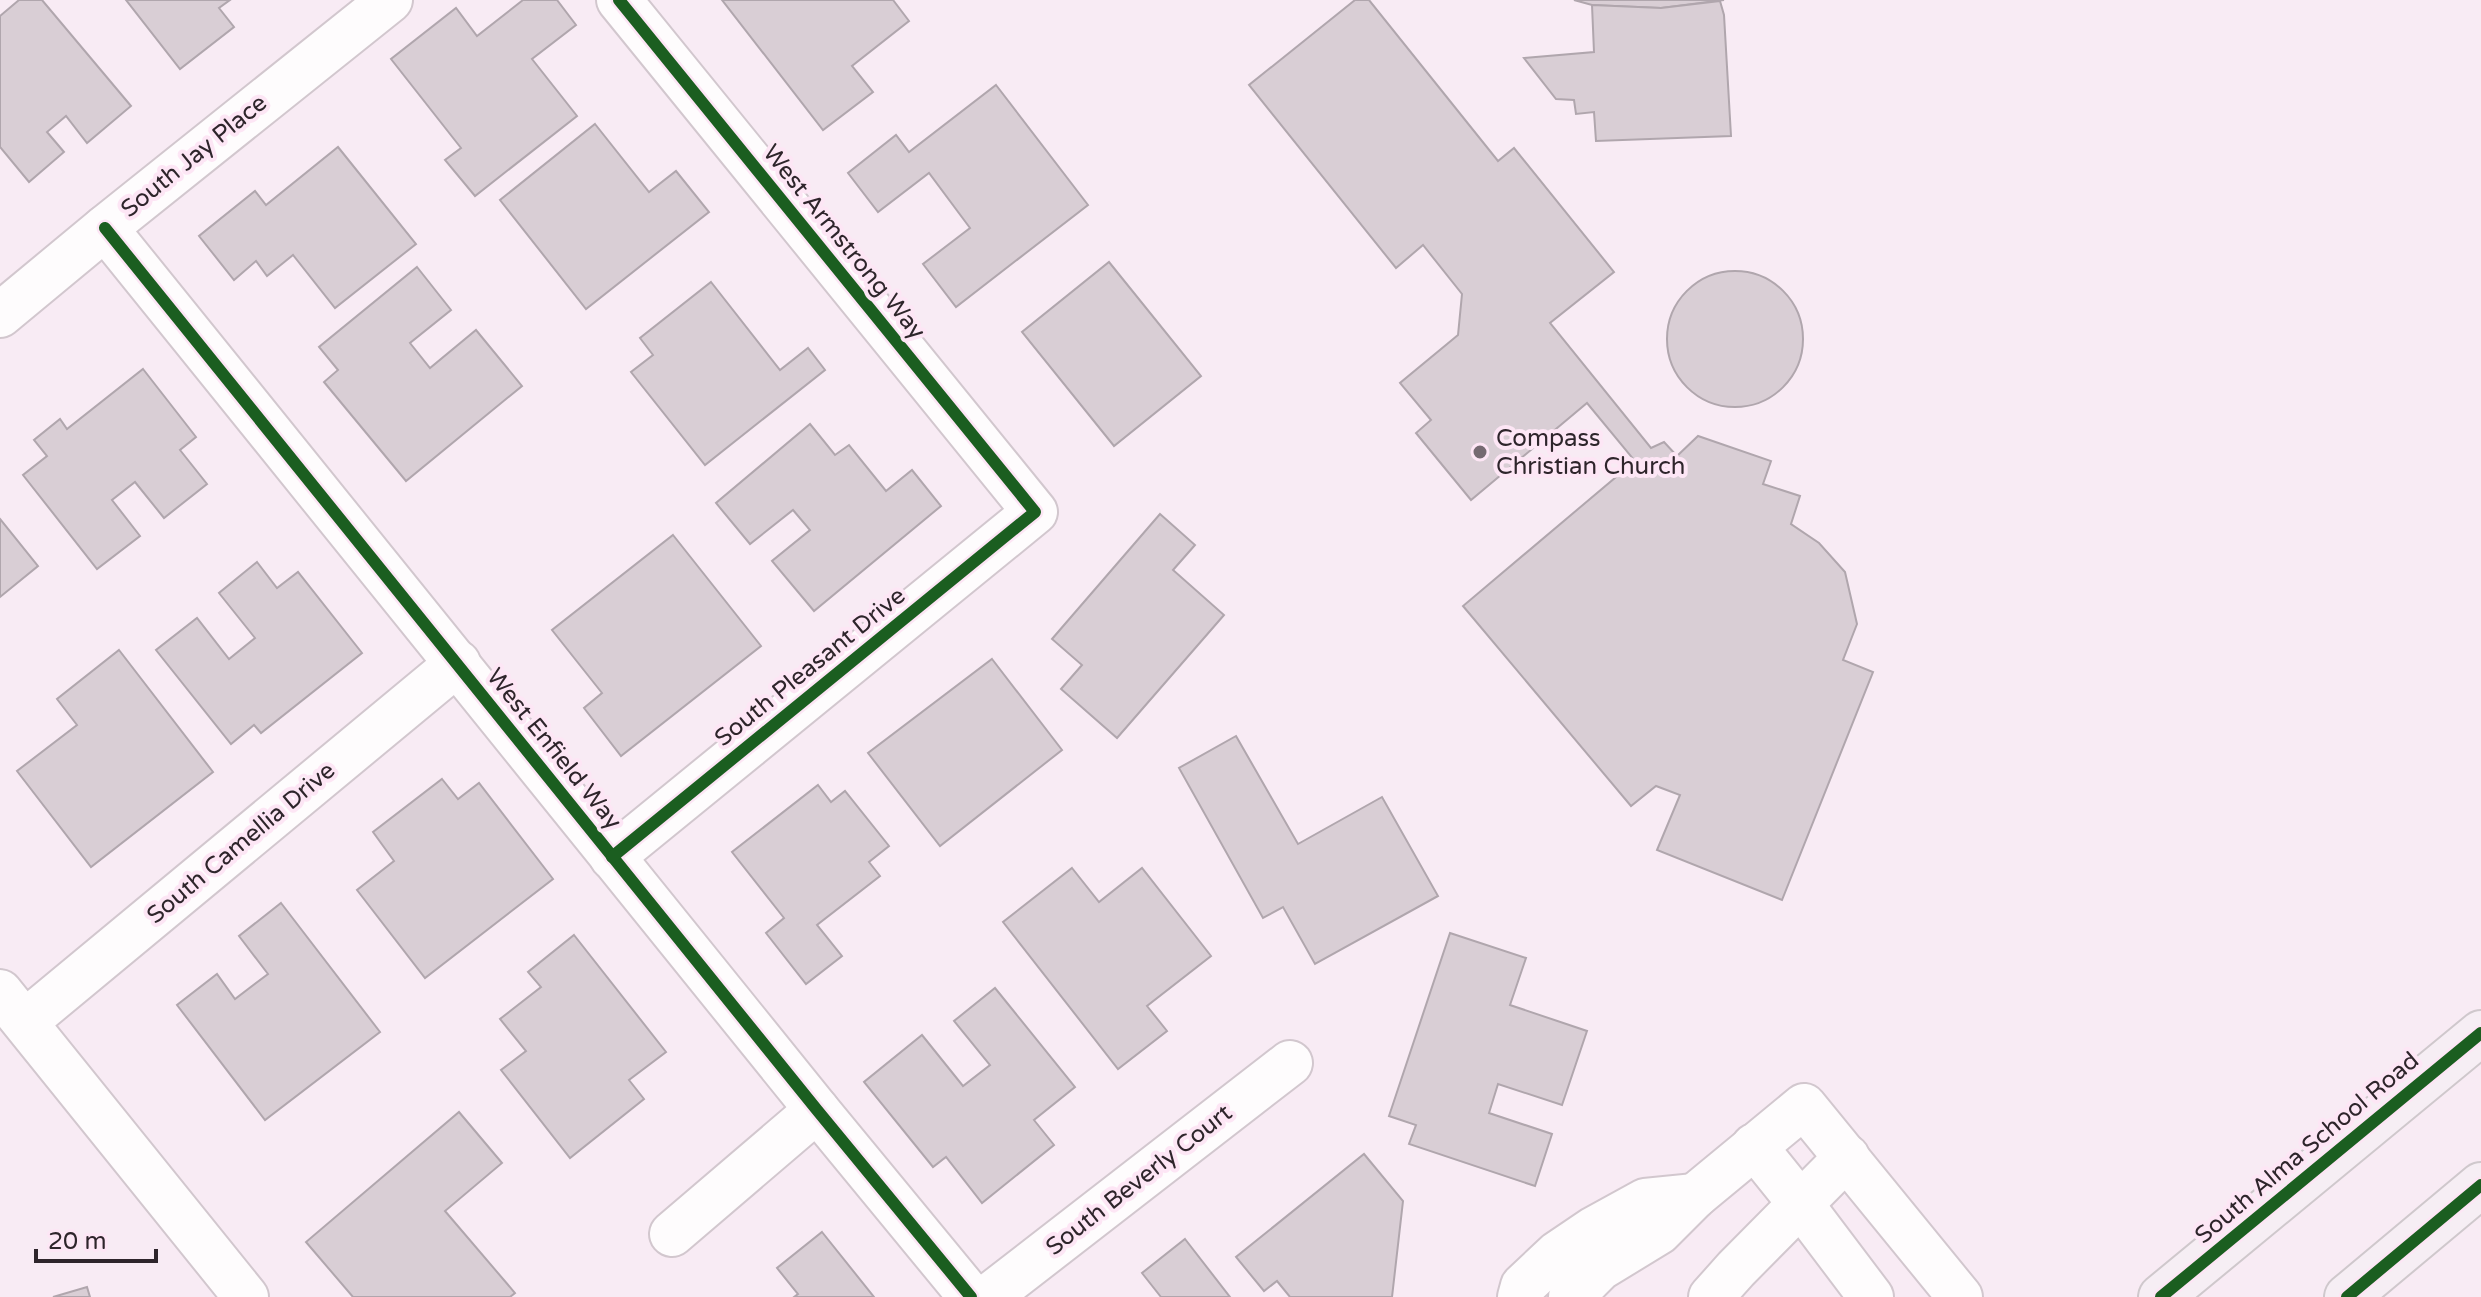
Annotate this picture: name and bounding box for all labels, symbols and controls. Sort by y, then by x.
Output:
street label: South Jay Place [115,88,273,224]
street label: West Armstrong Way [757,139,932,345]
place label: Compass Christian Church [1496,424,1685,481]
marker: Compass Christian Church [1471,443,1489,461]
street label: South Pleasant Drive [709,581,911,753]
street label: West Enfield Way [480,663,628,835]
street label: South Camellia Drive [141,756,341,930]
street label: South Alma School Road [2189,1046,2425,1250]
street label: South Beverly Court [1040,1098,1238,1262]
scale bar [36,1213,156,1263]
text: 20 m [48,1227,106,1256]

